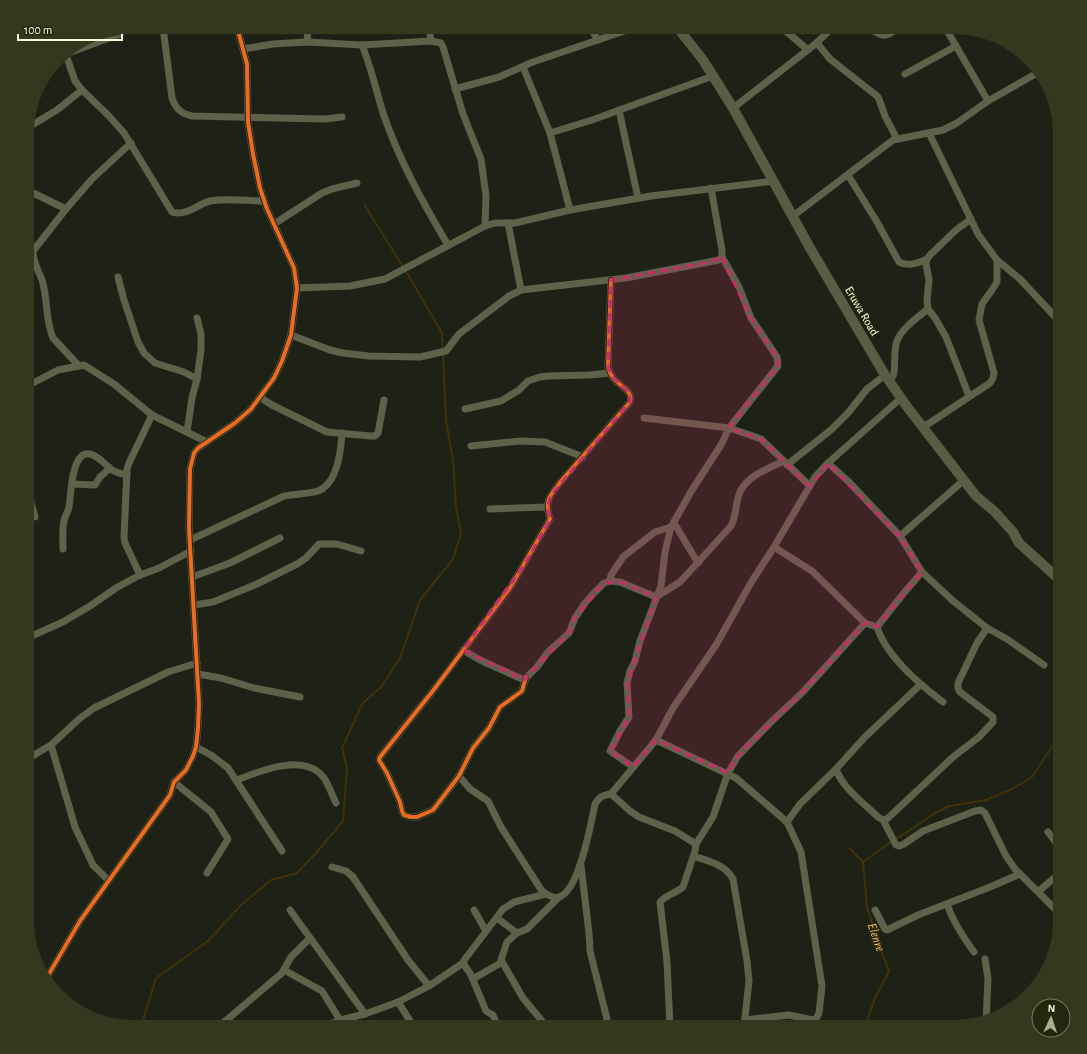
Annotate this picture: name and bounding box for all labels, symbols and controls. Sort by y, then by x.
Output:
scale bar [18,16,122,42]
text: 100 m [24,24,52,36]
street label: Eruwa Road [843,284,881,338]
water label: Elenre [865,922,887,954]
north arrow [1031,998,1071,1038]
text: N [1047,1003,1056,1014]

